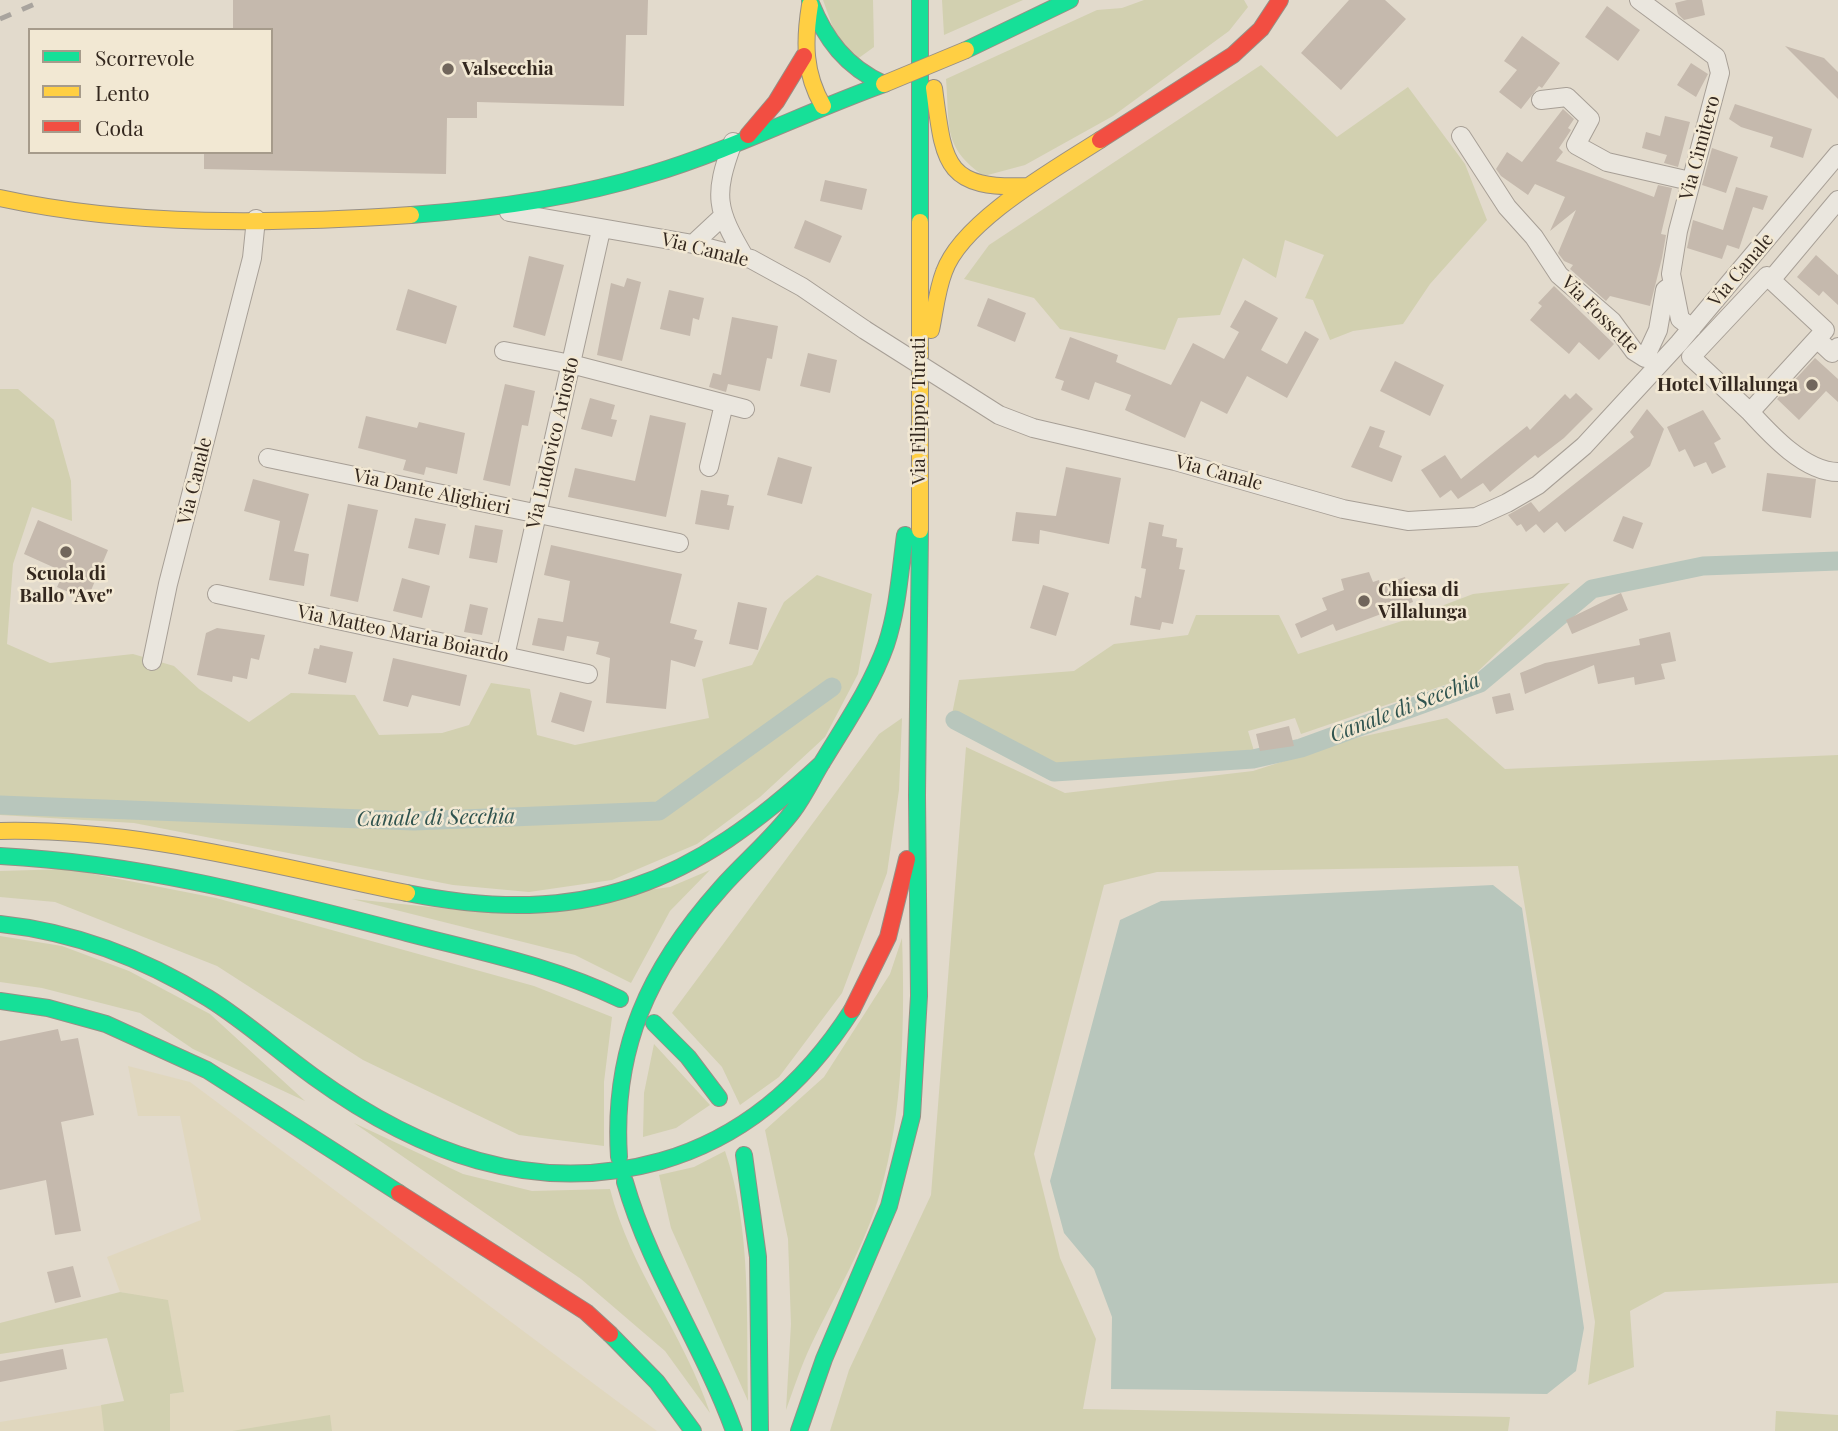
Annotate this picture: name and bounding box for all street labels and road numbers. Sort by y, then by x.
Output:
street label: Via Cimitero [1675,93,1725,203]
street label: Via Canale [659,228,751,272]
street label: Via Canale [1704,228,1778,312]
street label: Via Fossette [1556,271,1644,359]
street label: Via Filippo Turati [908,337,930,485]
street label: Via Ludovico Ariosto [522,355,584,531]
street label: Via Canale [173,435,217,527]
street label: Via Canale [1173,450,1265,496]
street label: Via Dante Alighieri [351,464,513,520]
street label: Via Matteo Maria Boiardo [295,600,511,668]

